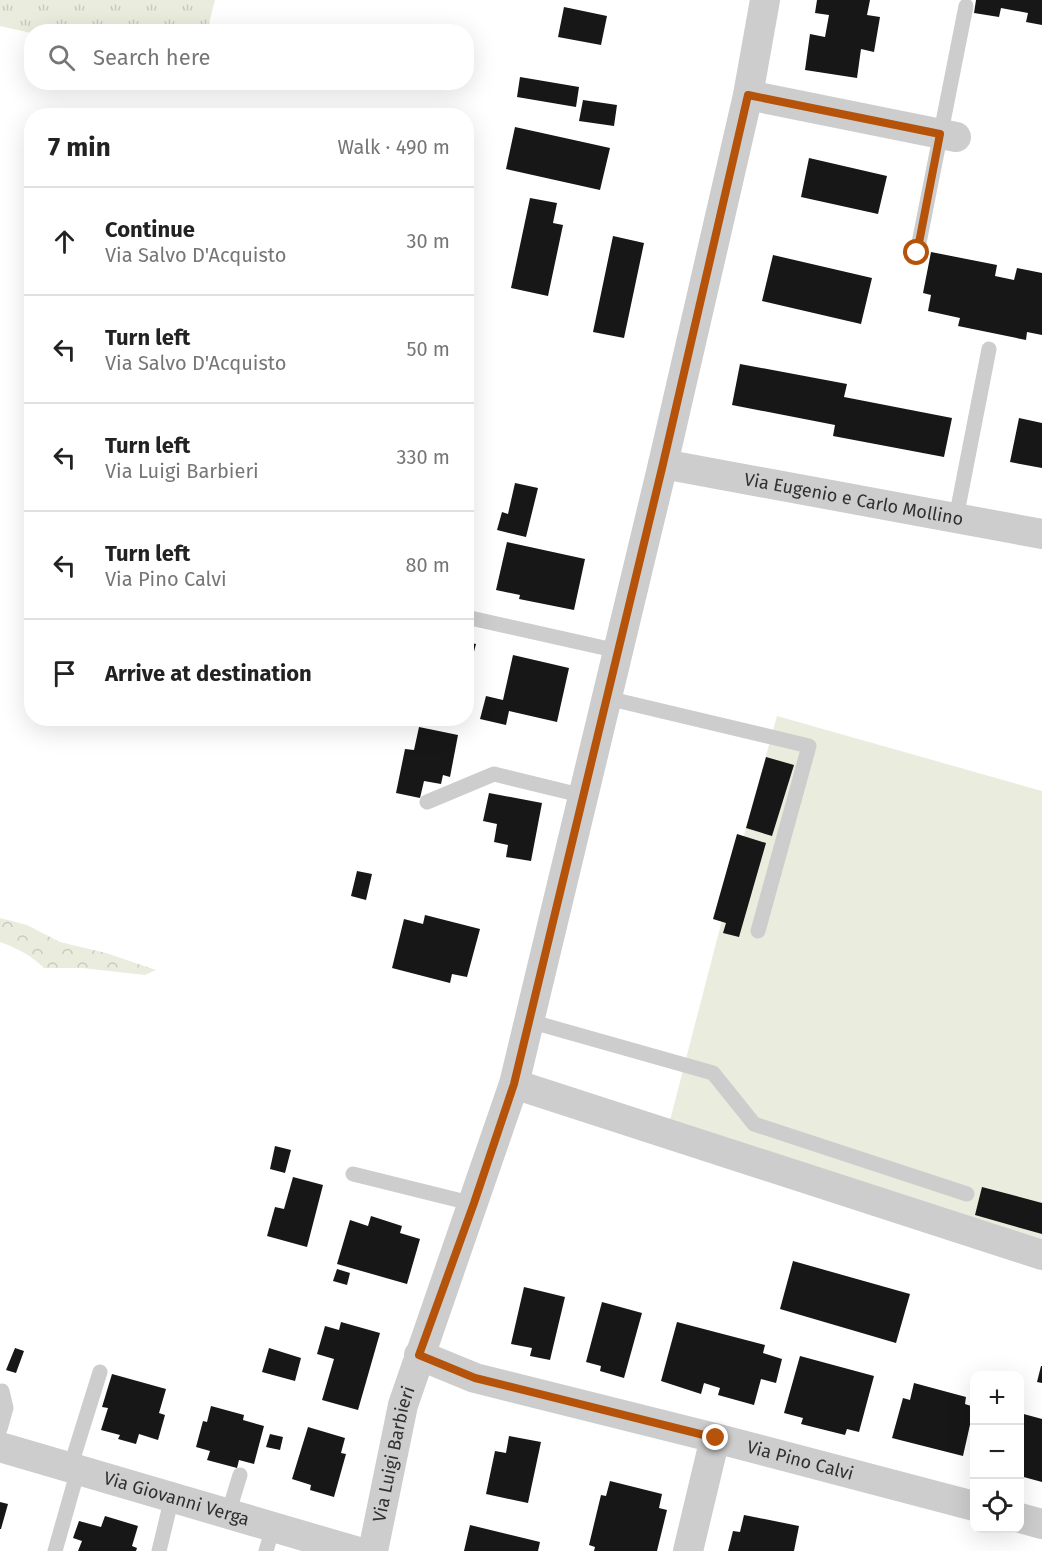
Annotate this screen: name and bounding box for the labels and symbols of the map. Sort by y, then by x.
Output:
route start [903,239,929,265]
street label: Via Eugenio e Carlo Mollino [742,468,965,530]
street label: Via Luigi Barbieri [368,1383,420,1524]
route end [702,1424,728,1450]
street label: Via Pino Calvi [744,1436,856,1485]
street label: Via Giovanni Verga [101,1467,252,1530]

